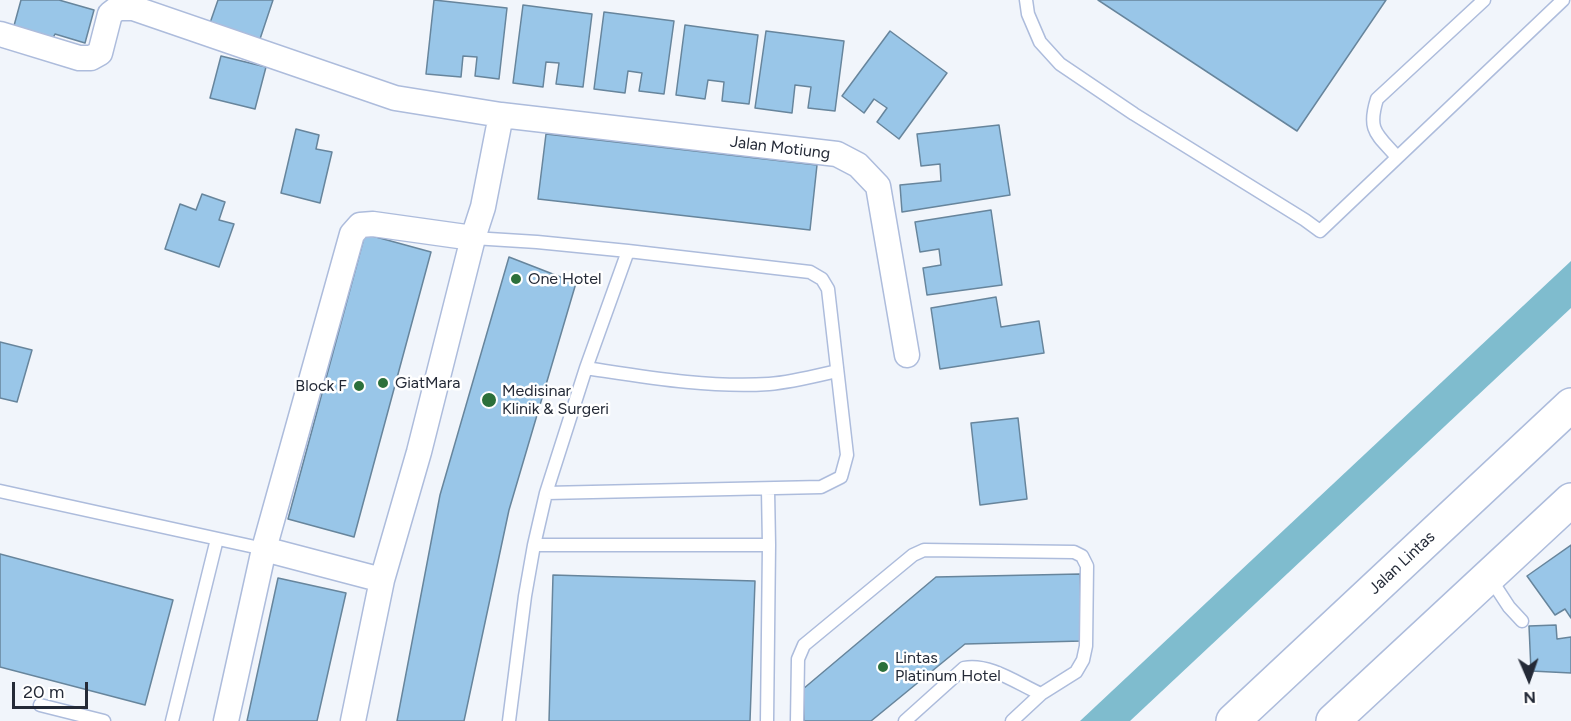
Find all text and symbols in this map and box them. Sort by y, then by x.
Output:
street label: Jalan Motiung [729,132,831,164]
place label: One Hotel [528,269,602,289]
marker: One Hotel [509,272,523,286]
place label: GiatMara [395,373,460,393]
place label: Block F [295,376,347,396]
marker: GiatMara [376,376,390,390]
marker: Block F [352,379,366,393]
place label: Medisinar Klinik & Surgeri [502,381,609,419]
marker: Medisinar Klinik & Surgeri [480,391,498,409]
street label: Jalan Lintas [1365,527,1439,599]
place label: Lintas Platinum Hotel [895,648,1001,686]
north arrow [1499,649,1559,709]
marker: Lintas Platinum Hotel [876,660,890,674]
scale bar [15,670,92,708]
text: 20 m [23,681,64,703]
text: N [1523,688,1536,707]

